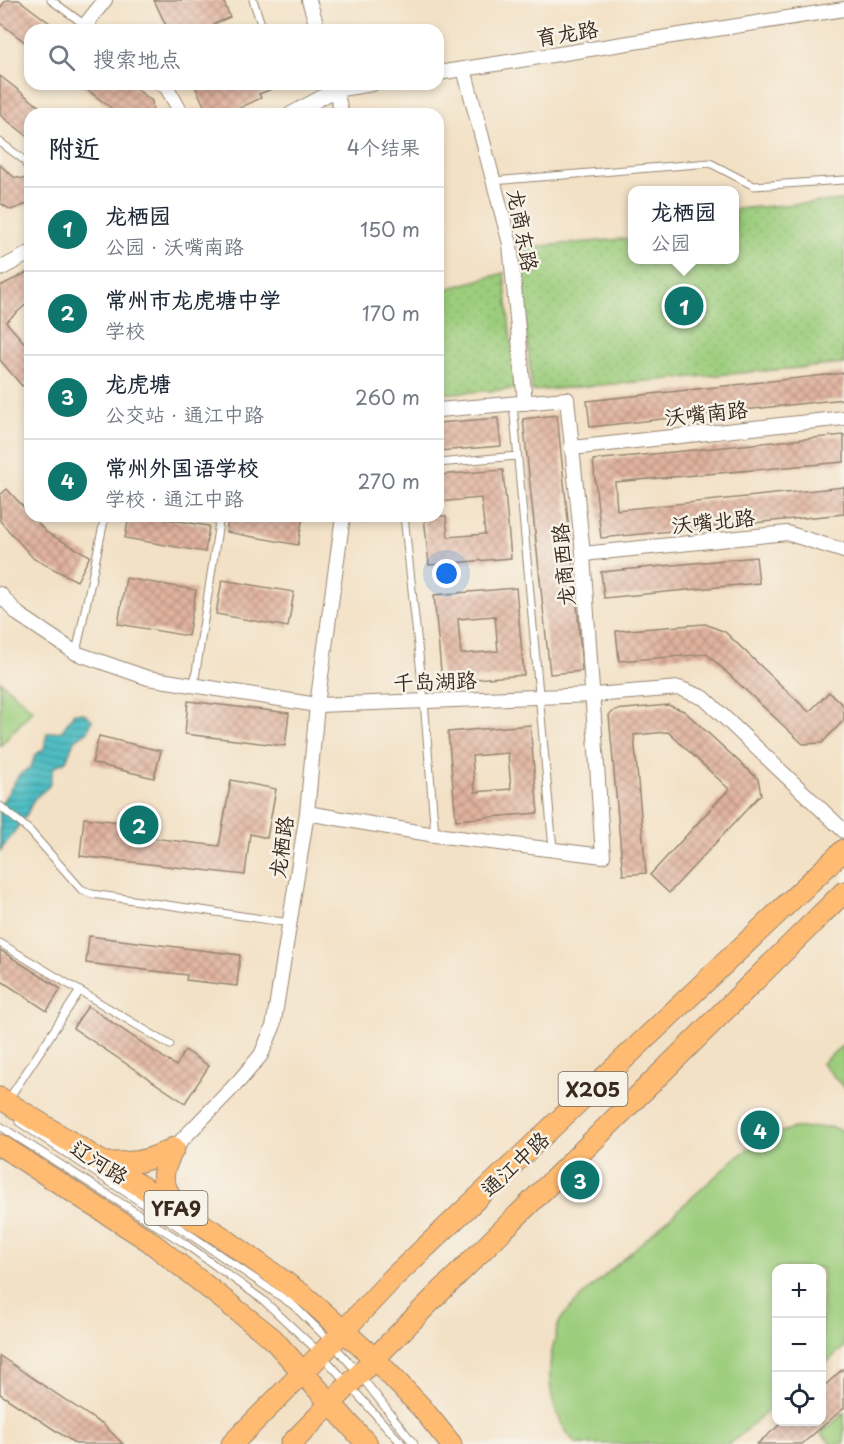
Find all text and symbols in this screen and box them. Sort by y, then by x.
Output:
street label: 育龙路 [533,11,601,53]
search box [24,24,444,90]
icon: search [45,41,78,74]
text: 搜索地点 [93,41,181,74]
text: 附近 [48,128,100,167]
text: 4个结果 [347,132,420,162]
street label: 龙商东路 [500,186,548,274]
popup [628,186,739,264]
text: 龙栖园 [650,194,717,227]
text: 龙栖园 [105,198,171,231]
text: 1 [63,214,72,244]
text: 150 m [360,214,420,244]
text: 公园 [650,227,690,257]
text: 公园 · 沃嘴南路 [105,231,244,261]
text: 常州市龙虎塘中学 [105,282,281,315]
pin: 1 [664,284,704,328]
text: 2 [60,298,75,328]
text: 170 m [362,298,420,328]
text: 学校 [105,315,145,345]
text: 龙虎塘 [105,366,171,399]
text: 3 [61,382,74,412]
text: 260 m [355,382,420,412]
street label: 沃嘴南路 [663,392,749,432]
text: 公交站 · 通江中路 [105,399,264,429]
text: 常州外国语学校 [105,450,259,483]
text: 4 [61,466,74,496]
text: 270 m [357,466,420,496]
text: 学校 · 通江中路 [105,483,244,513]
street label: 沃嘴北路 [670,500,756,540]
street label: 龙商西路 [542,522,582,608]
your location [432,559,461,588]
street label: 千岛湖路 [392,663,478,697]
pin: 2 [120,802,158,848]
street label: 龙栖路 [260,814,300,880]
road number: X205 [558,1072,628,1106]
pin: 4 [740,1108,780,1152]
street label: 通江中路 [472,1123,556,1203]
street label: 辽河路 [65,1131,135,1191]
pin: 3 [560,1158,600,1202]
road number: YFA9 [144,1191,207,1225]
map controls [772,1264,826,1426]
button: + [772,1264,826,1318]
button: − [772,1318,826,1372]
button: locate [772,1372,826,1426]

